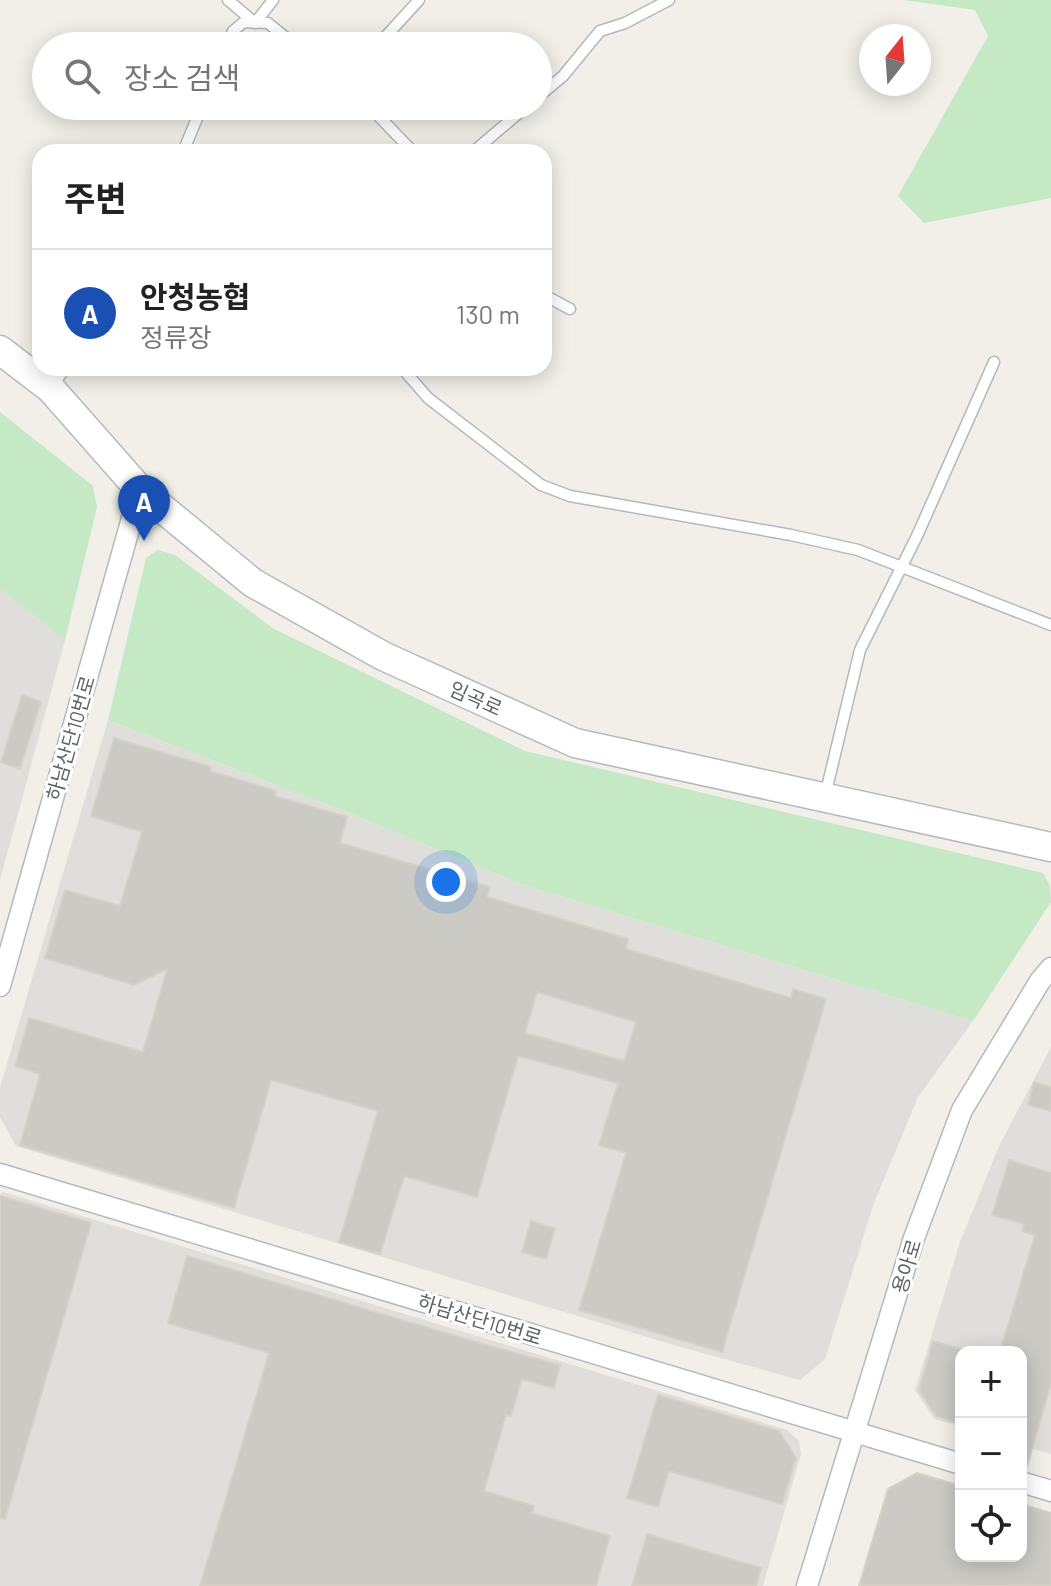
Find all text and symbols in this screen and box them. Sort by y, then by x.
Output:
north arrow [859,24,931,96]
search box [32,32,552,120]
icon: search [60,54,104,98]
text: 장소 검색 [124,59,240,95]
text: 주변 [64,177,127,218]
text: 안청농협 [140,278,250,314]
text: A [81,298,99,329]
text: 130 m [456,298,520,329]
text: 정류장 [140,321,212,352]
pin: A [118,475,170,541]
street label: 하남산단10번로 [41,673,99,803]
street label: 임곡로 [446,676,506,720]
your location [426,862,466,902]
street label: 용아로 [886,1236,926,1296]
street label: 하남산단10번로 [415,1289,545,1349]
map controls [955,1346,1027,1562]
button: + [955,1346,1027,1418]
button: − [955,1418,1027,1490]
button: locate [955,1490,1027,1562]

